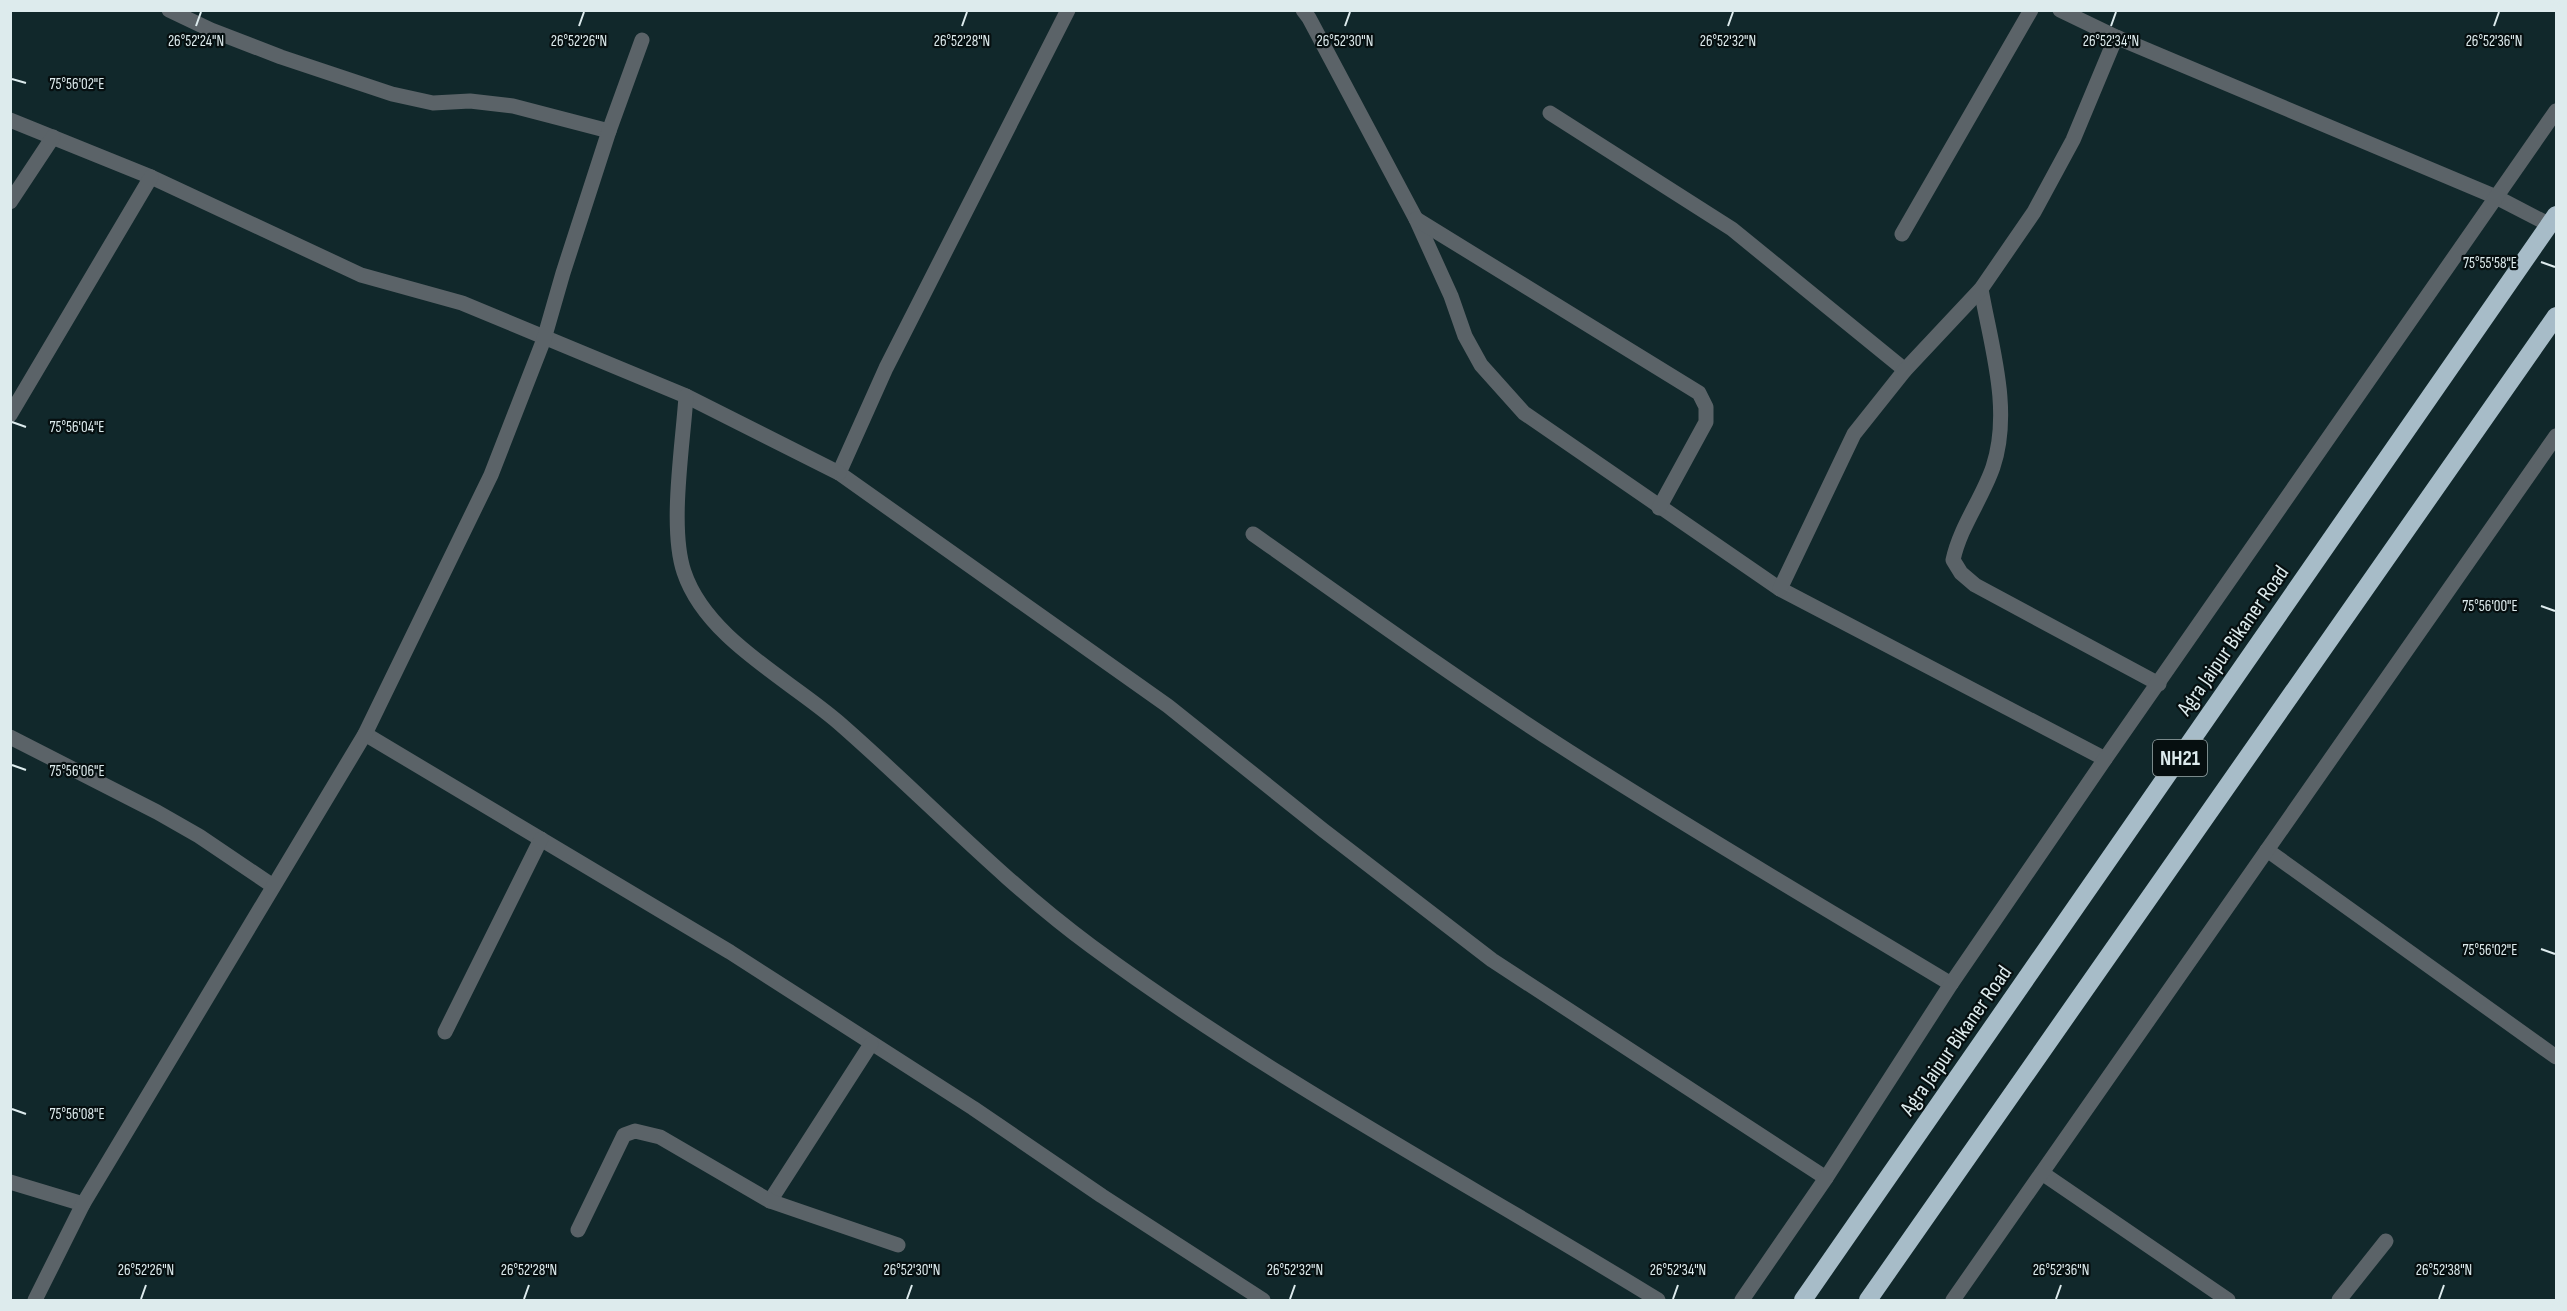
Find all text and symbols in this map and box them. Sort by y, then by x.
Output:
text: 26°52'24"N [168,32,224,51]
text: 26°52'26"N [551,32,607,51]
text: 26°52'28"N [934,32,990,51]
text: 26°52'30"N [1317,32,1373,51]
text: 26°52'32"N [1700,32,1756,51]
text: 26°52'34"N [2083,32,2139,51]
text: 26°52'36"N [2466,32,2522,51]
text: 75°56'02"E [50,75,104,94]
text: 75°55'58"E [2463,254,2517,273]
text: 75°56'04"E [50,418,104,437]
street label: Agra Jaipur Bikaner Road [2171,561,2295,722]
text: 75°56'00"E [2462,597,2518,616]
road number: NH21 [2153,740,2207,776]
text: 75°56'06"E [49,762,105,781]
text: 75°56'02"E [2463,941,2517,960]
street label: Agra Jaipur Bikaner Road [1894,961,2018,1122]
text: 75°56'08"E [49,1105,105,1124]
text: 26°52'26"N [118,1261,174,1280]
text: 26°52'28"N [501,1261,557,1280]
text: 26°52'30"N [884,1261,940,1280]
text: 26°52'32"N [1267,1261,1323,1280]
text: 26°52'34"N [1650,1261,1706,1280]
text: 26°52'36"N [2033,1261,2089,1280]
text: 26°52'38"N [2416,1261,2472,1280]

